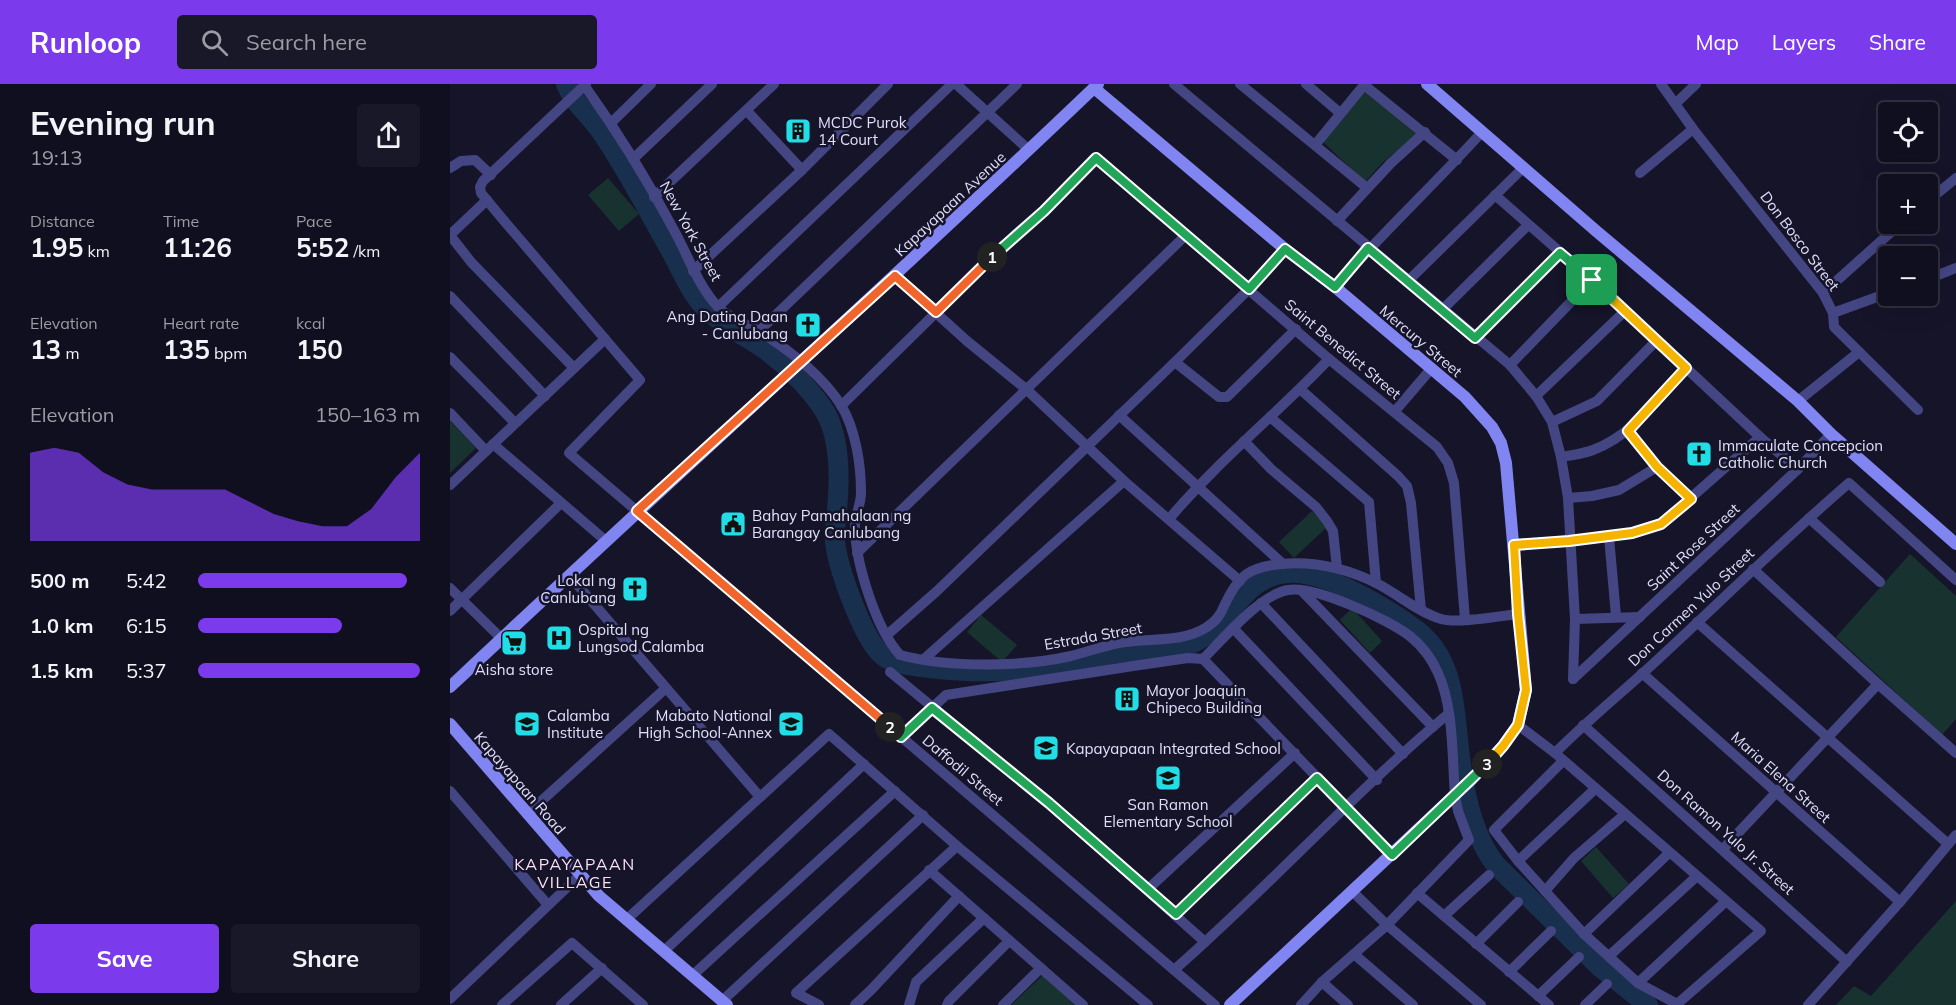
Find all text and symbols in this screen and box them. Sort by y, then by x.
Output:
search box [177,15,597,69]
text: Runloop [30,25,141,60]
icon: search [198,26,231,59]
text: Search here [246,28,367,56]
text: Map [1696,29,1739,55]
text: Layers [1772,29,1836,55]
text: Share [1869,29,1926,55]
text: Evening run [30,102,216,143]
map controls [1878,102,1938,306]
button: locate [1878,102,1938,162]
button: share [357,104,420,167]
place label: MCDC Purok 14 Court [818,113,907,149]
building icon: MCDC Purok 14 Court [783,116,813,146]
text: 19:13 [30,145,83,170]
street label: Kapayapaan Avenue [890,148,1010,260]
button: + [1878,174,1938,234]
street label: New York Street [656,178,726,284]
street label: Don Bosco Street [1756,187,1844,295]
text: Distance [30,211,95,231]
text: Time [163,211,199,231]
text: Pace [296,211,332,231]
text: 1.95 [30,231,83,264]
text: 11:26 [163,231,232,264]
text: 5:52 [296,231,349,264]
text: km [83,241,110,261]
text: /km [349,241,380,261]
pin: 1 [977,242,1007,272]
button: − [1878,246,1938,306]
text: 1 [987,247,997,267]
pin [1566,254,1617,305]
icon: arrive [1575,263,1608,296]
street label: Saint Benedict Street [1281,295,1405,403]
street label: Mercury Street [1376,301,1466,381]
place label: Ang Dating Daan - Canlubang [666,307,788,343]
church icon: Ang Dating Daan - Canlubang [793,310,823,340]
text: Elevation [30,313,98,333]
text: Heart rate [163,313,239,333]
text: kcal [296,313,325,333]
text: 13 [30,333,61,366]
text: 135 [163,333,210,366]
text: 150 [296,333,343,366]
text: m [61,343,79,363]
text: bpm [210,343,247,363]
text: Elevation [30,402,115,427]
text: 150–163 m [315,402,420,427]
place label: Immaculate Concepcion Catholic Church [1718,436,1883,472]
church icon: Immaculate Concepcion Catholic Church [1684,439,1714,469]
street label: Saint Rose Street [1643,499,1743,595]
place label: Bahay Pamahalaan ng Barangay Canlubang [752,506,911,542]
public building icon: Bahay Pamahalaan ng Barangay Canlubang [718,509,748,539]
street label: Don Carmen Yulo Street [1624,544,1758,670]
text: 500 m [30,568,89,593]
text: 5:42 [126,568,167,593]
place label: Lokal ng Canlubang [540,571,616,607]
church icon: Lokal ng Canlubang [620,574,650,604]
text: 1.0 km [30,613,93,638]
text: 6:15 [126,613,167,638]
street label: Estrada Street [1043,618,1143,654]
place label: Ospital ng Lungsod Calamba [578,620,704,656]
hospital icon: Ospital ng Lungsod Calamba [544,623,574,653]
supermarket icon: Aisha store [499,628,529,658]
text: 1.5 km [30,658,93,683]
text: 5:37 [126,658,167,683]
place label: Aisha store [475,660,553,679]
place label: Mayor Joaquin Chipeco Building [1146,681,1262,717]
building icon: Mayor Joaquin Chipeco Building [1112,684,1142,714]
place label: Calamba Institute [547,706,610,742]
place label: Mabato National High School-Annex [638,706,772,742]
school or university icon: Calamba Institute [512,709,542,739]
school or university icon: Mabato National High School-Annex [776,709,806,739]
pin: 2 [875,712,905,742]
text: 2 [885,717,895,737]
street label: Maria Elena Street [1727,727,1835,827]
street label: Kapayapaan Road [470,728,570,838]
street label: Daffodil Street [919,731,1007,809]
school or university icon: Kapayapaan Integrated School [1031,733,1061,763]
place label: Kapayapaan Integrated School [1066,739,1281,758]
pin: 3 [1472,749,1502,779]
text: 3 [1482,754,1492,774]
school or university icon: San Ramon Elementary School [1153,763,1183,793]
street label: Don Ramon Yulo Jr. Street [1654,765,1798,899]
place label: San Ramon Elementary School [1104,795,1232,831]
district label: KAPAYAPAAN VILLAGE [514,854,636,892]
button: Save [30,924,219,993]
button: Share [231,924,420,993]

